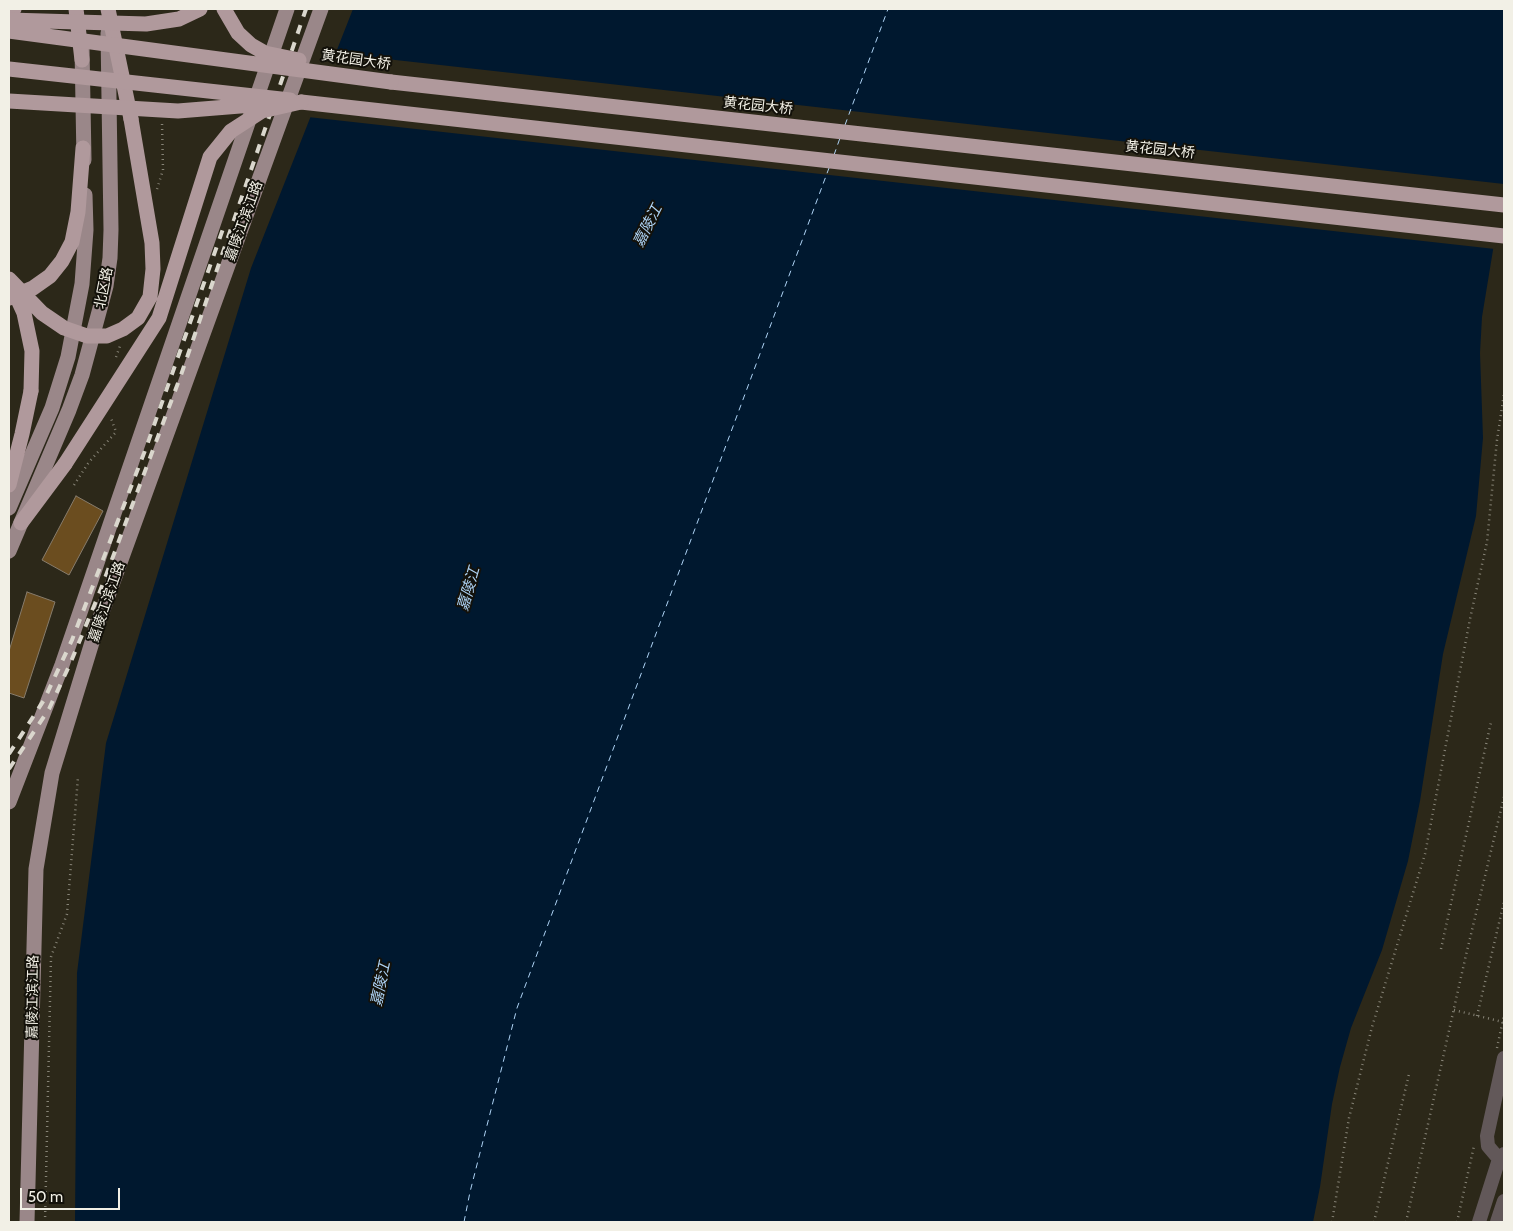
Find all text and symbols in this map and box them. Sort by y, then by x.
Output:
street label: 黄花园大桥 [320,47,392,73]
street label: 黄花园大桥 [722,94,794,118]
street label: 黄花园大桥 [1124,138,1196,162]
street label: 嘉陵江滨江路 [222,179,266,263]
water label: 嘉陵江 [630,202,666,250]
street label: 北区路 [92,266,116,310]
street label: 嘉陵江滨江路 [85,560,129,644]
water label: 嘉陵江 [454,565,484,613]
street label: 嘉陵江滨江路 [24,955,42,1039]
water label: 嘉陵江 [368,960,394,1008]
scale bar [22,1178,122,1210]
text: 50 m [28,1188,63,1206]

